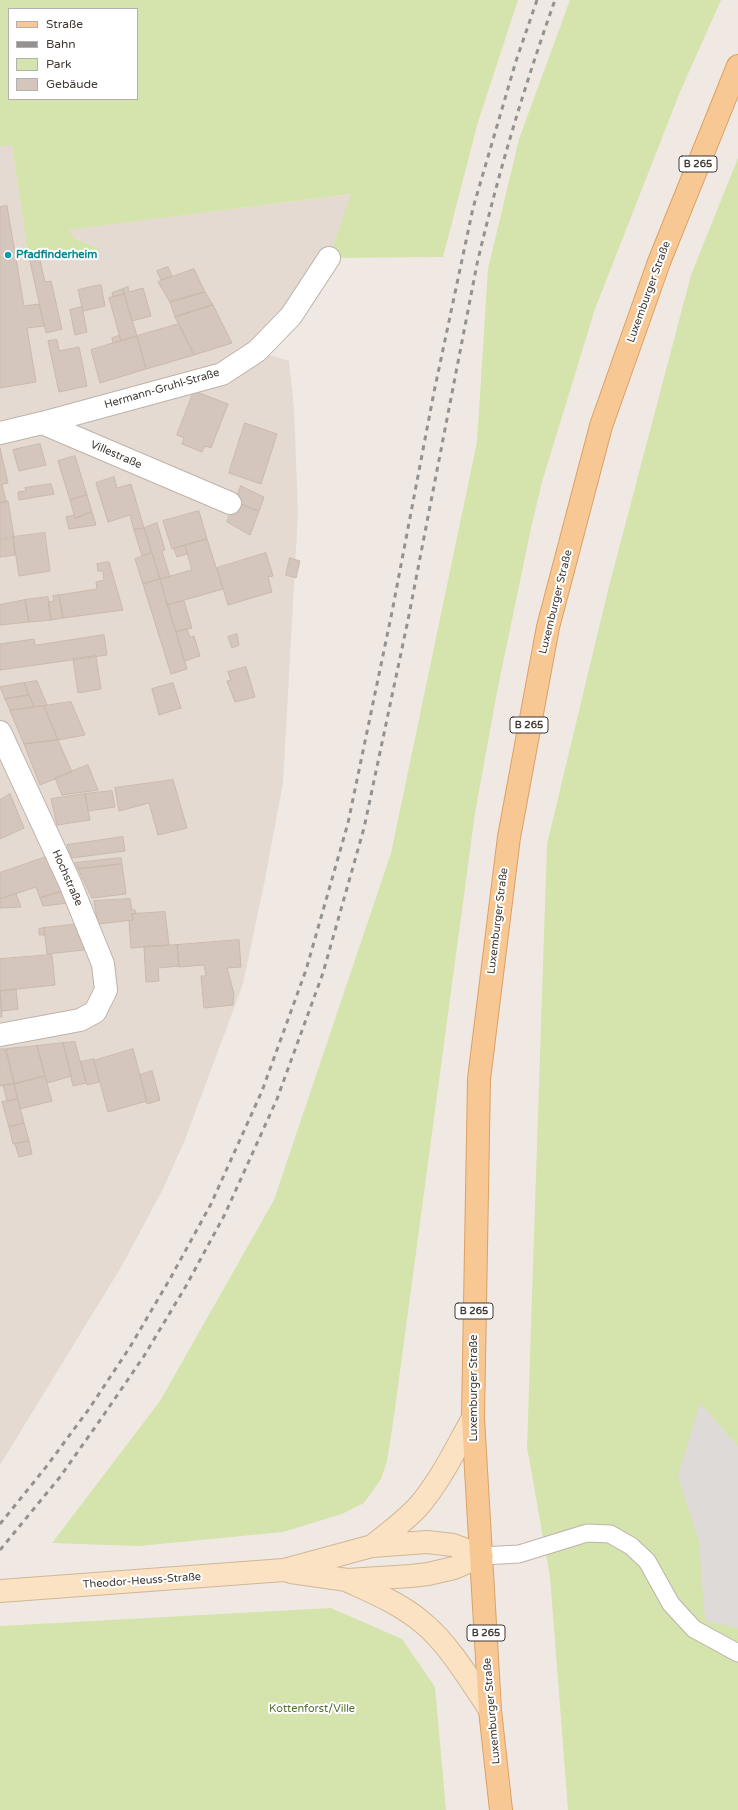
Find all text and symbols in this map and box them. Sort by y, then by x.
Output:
legend [8,8,138,100]
text: Straße [46,17,83,31]
text: Bahn [46,37,76,51]
text: Park [46,57,72,71]
text: Gebäude [46,77,98,91]
road number: B 265 [679,156,717,172]
street label: Luxemburger Straße [625,239,673,345]
place label: Pfadfinderheim [16,248,97,262]
marker: Pfadfinderheim [3,250,13,260]
street label: Hermann-Gruhl-Straße [103,366,221,412]
street label: Villestraße [88,438,144,472]
street label: Luxemburger Straße [537,548,575,656]
road number: B 265 [510,717,548,733]
street label: Hochstraße [49,848,85,908]
street label: Luxemburger Straße [485,867,511,975]
road number: B 265 [455,1303,493,1319]
street label: Luxemburger Straße [467,1335,481,1441]
street label: Theodor-Heuss-Straße [82,1570,202,1592]
road number: B 265 [467,1625,505,1641]
street label: Luxemburger Straße [481,1657,503,1765]
park label: Kottenforst/Ville [269,1702,355,1716]

